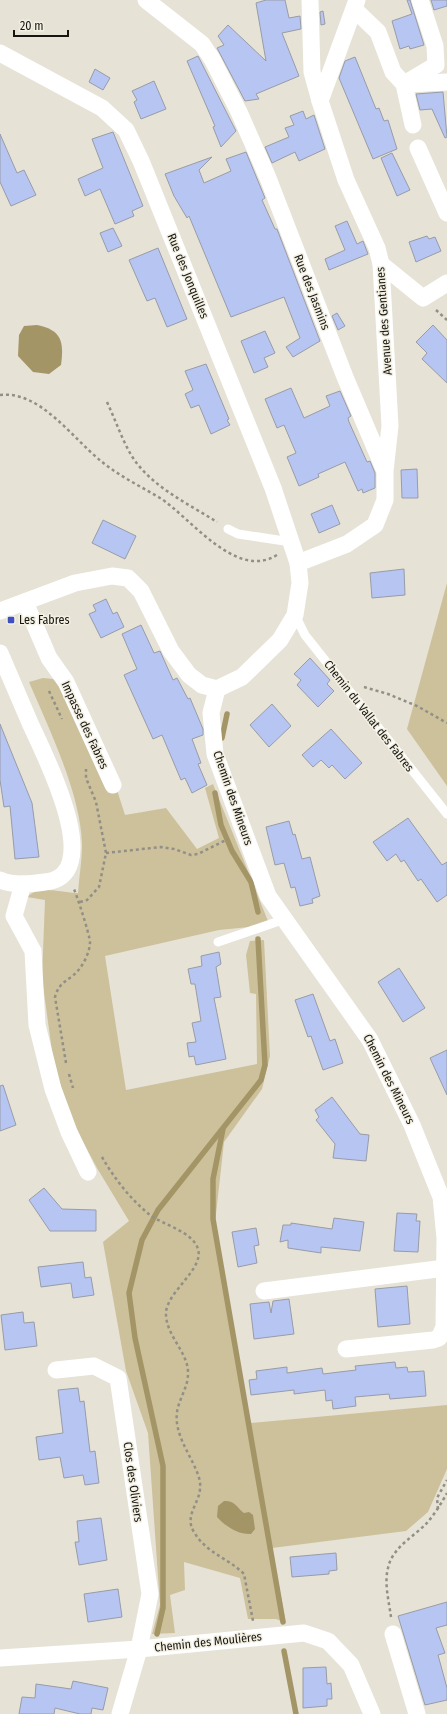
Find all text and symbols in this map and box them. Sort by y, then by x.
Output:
scale bar [14,12,68,38]
text: 20 m [20,19,44,33]
street label: Rue des Jonquilles [164,231,212,321]
street label: Rue des Jasmins [291,252,333,332]
street label: Avenue des Gentianes [373,266,395,376]
place label: Les Fabres [19,613,70,627]
marker: Les Fabres [6,615,16,625]
street label: Chemin du Vallat des Fabres [321,658,417,774]
street label: Impasse des Fabres [59,679,111,771]
street label: Chemin des Mineurs [210,749,256,847]
street label: Chemin des Mineurs [360,1032,418,1126]
street label: Clos des Oliviers [120,1441,146,1523]
street label: Chemin des Moulières [154,1629,262,1655]

